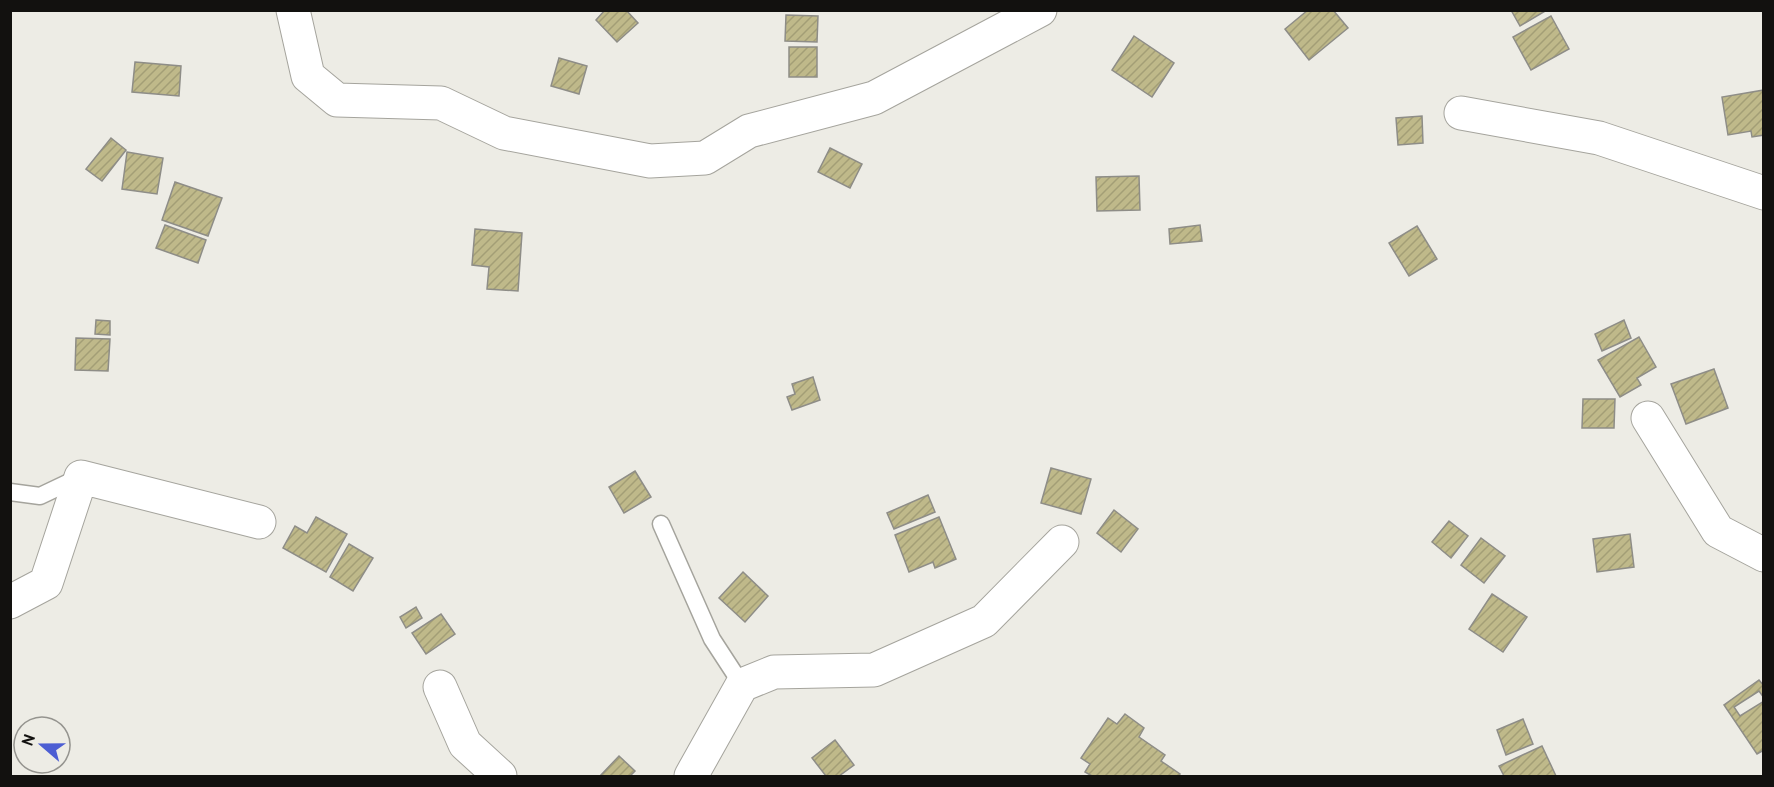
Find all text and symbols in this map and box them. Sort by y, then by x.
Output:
north arrow [12,715,72,775]
text: N [17,732,39,748]

